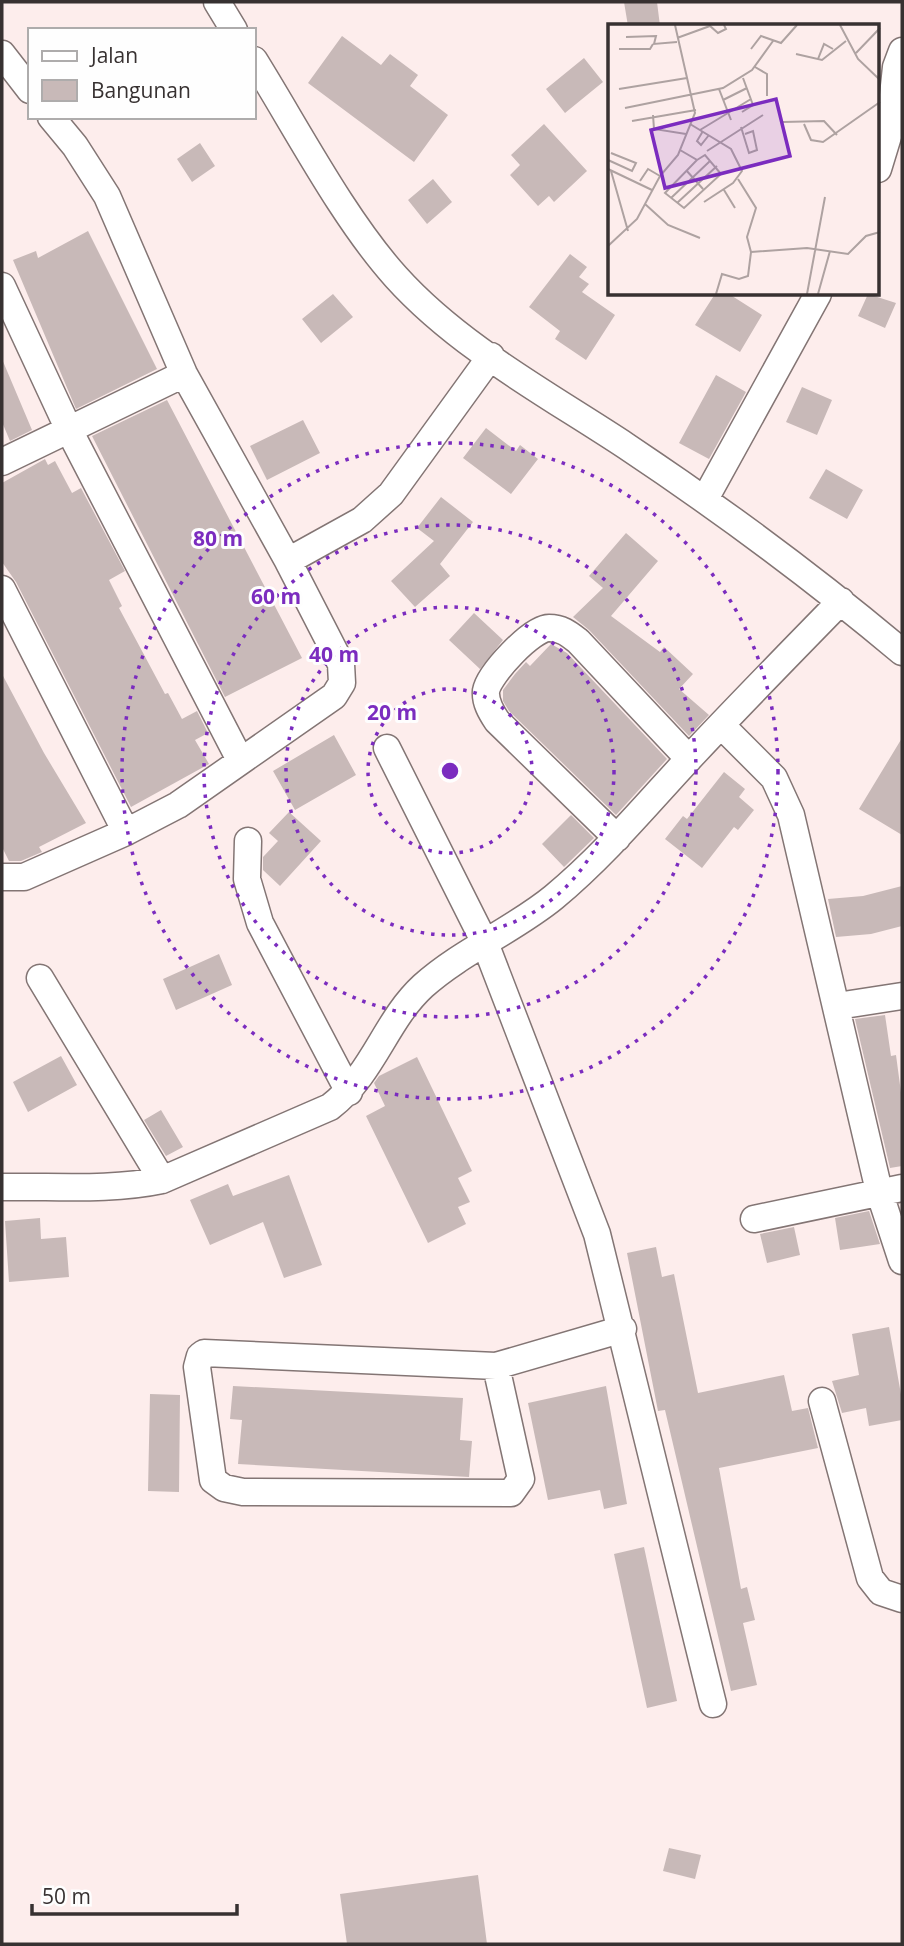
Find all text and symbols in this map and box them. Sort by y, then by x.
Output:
inset map [608,24,880,296]
legend [28,28,256,119]
text: Jalan [89,41,138,69]
text: Bangunan [91,76,191,104]
text: 80 m [193,524,243,552]
text: 60 m [251,582,301,610]
text: 40 m [309,640,359,668]
text: 20 m [367,698,417,726]
centre of rings [438,759,462,783]
scale bar [32,1872,236,1916]
text: 50 m [42,1882,91,1910]

